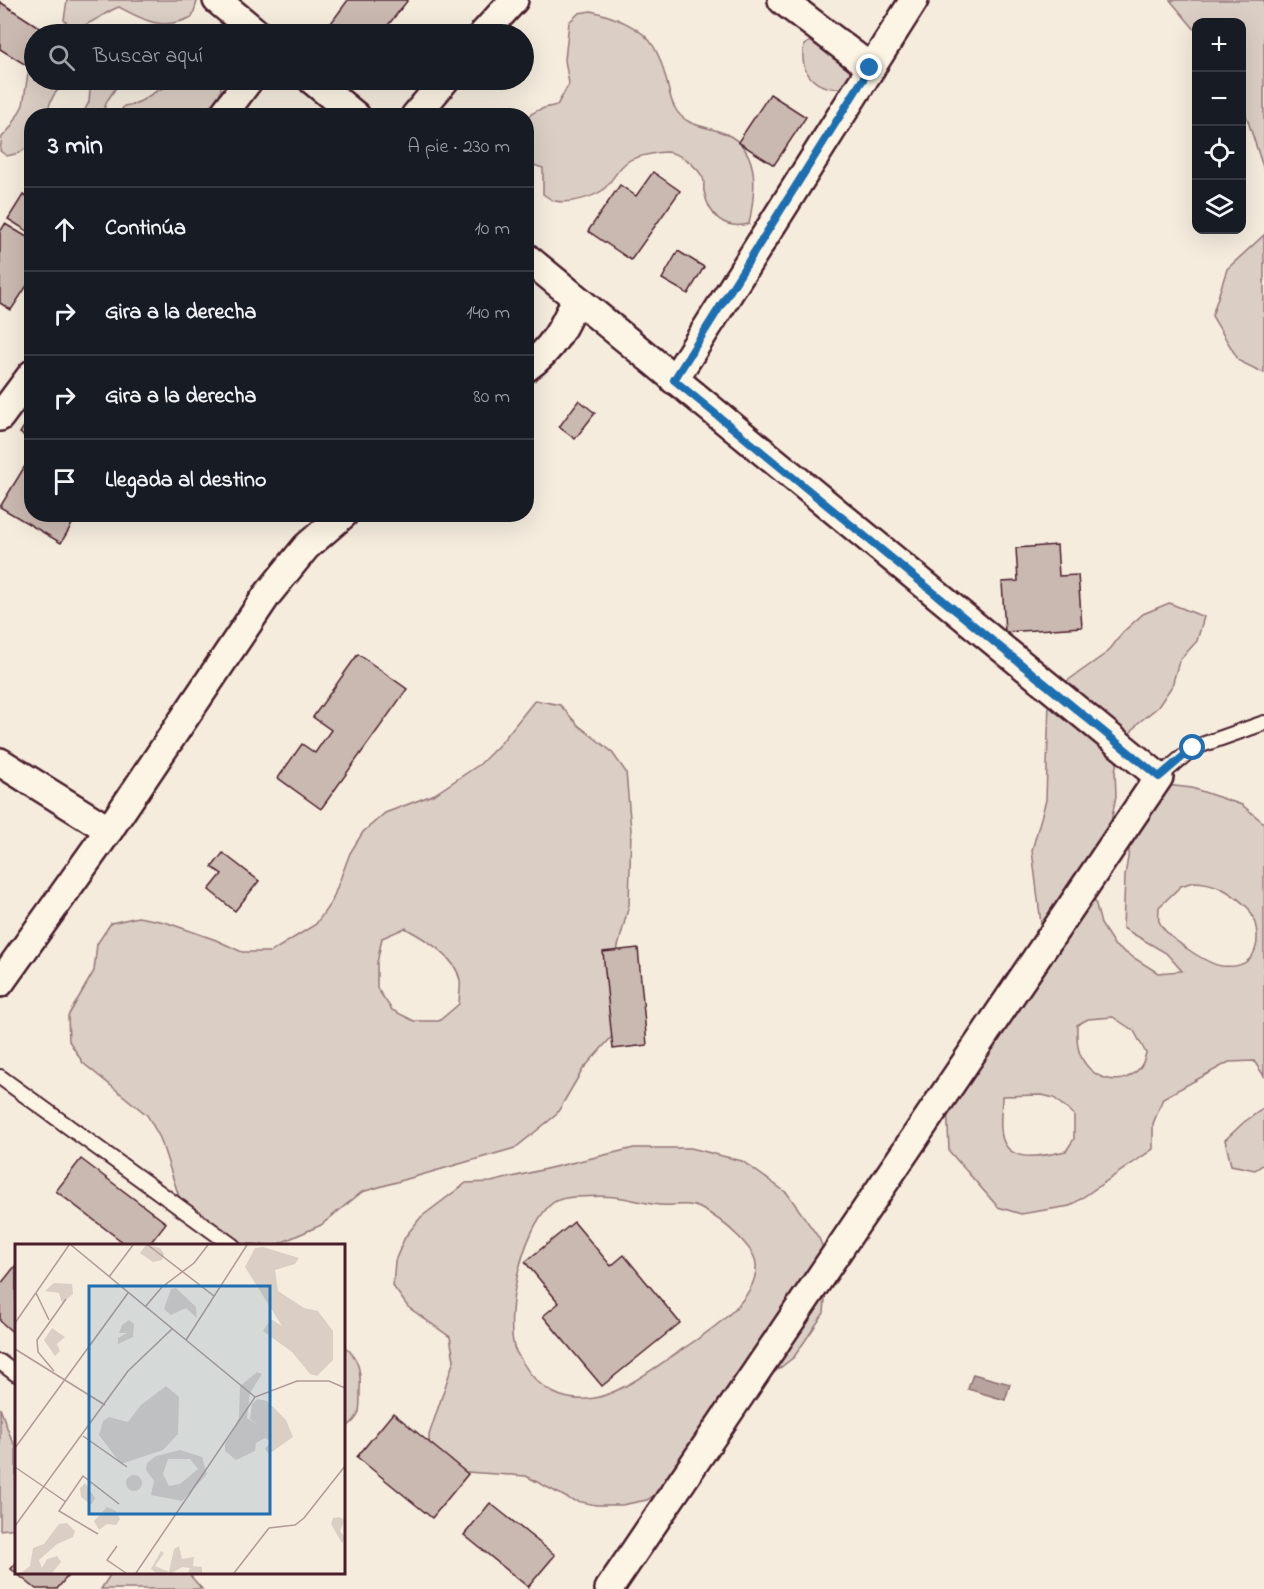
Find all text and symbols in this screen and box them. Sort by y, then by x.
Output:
map controls [1192,18,1246,234]
button: + [1192,18,1246,72]
search box [24,24,534,90]
icon: search [45,41,78,74]
text: Buscar aquí [93,41,203,73]
route end [856,54,882,80]
button: − [1192,72,1246,126]
button: locate [1192,126,1246,180]
text: 3 min [48,128,103,166]
text: A pie · 230 m [408,133,510,162]
button: layers [1192,180,1246,234]
icon: ahead [48,213,81,246]
text: Continúa [105,213,186,245]
text: 10 m [474,215,510,244]
icon: right [48,297,81,330]
text: Gira a la derecha [105,297,256,329]
text: 140 m [466,299,510,328]
icon: right [48,381,81,414]
text: Gira a la derecha [105,381,256,413]
text: 80 m [473,383,510,412]
icon: arrive [48,465,81,498]
text: Llegada al destino [105,465,266,497]
route start [1179,734,1205,760]
inset map [15,1244,345,1574]

